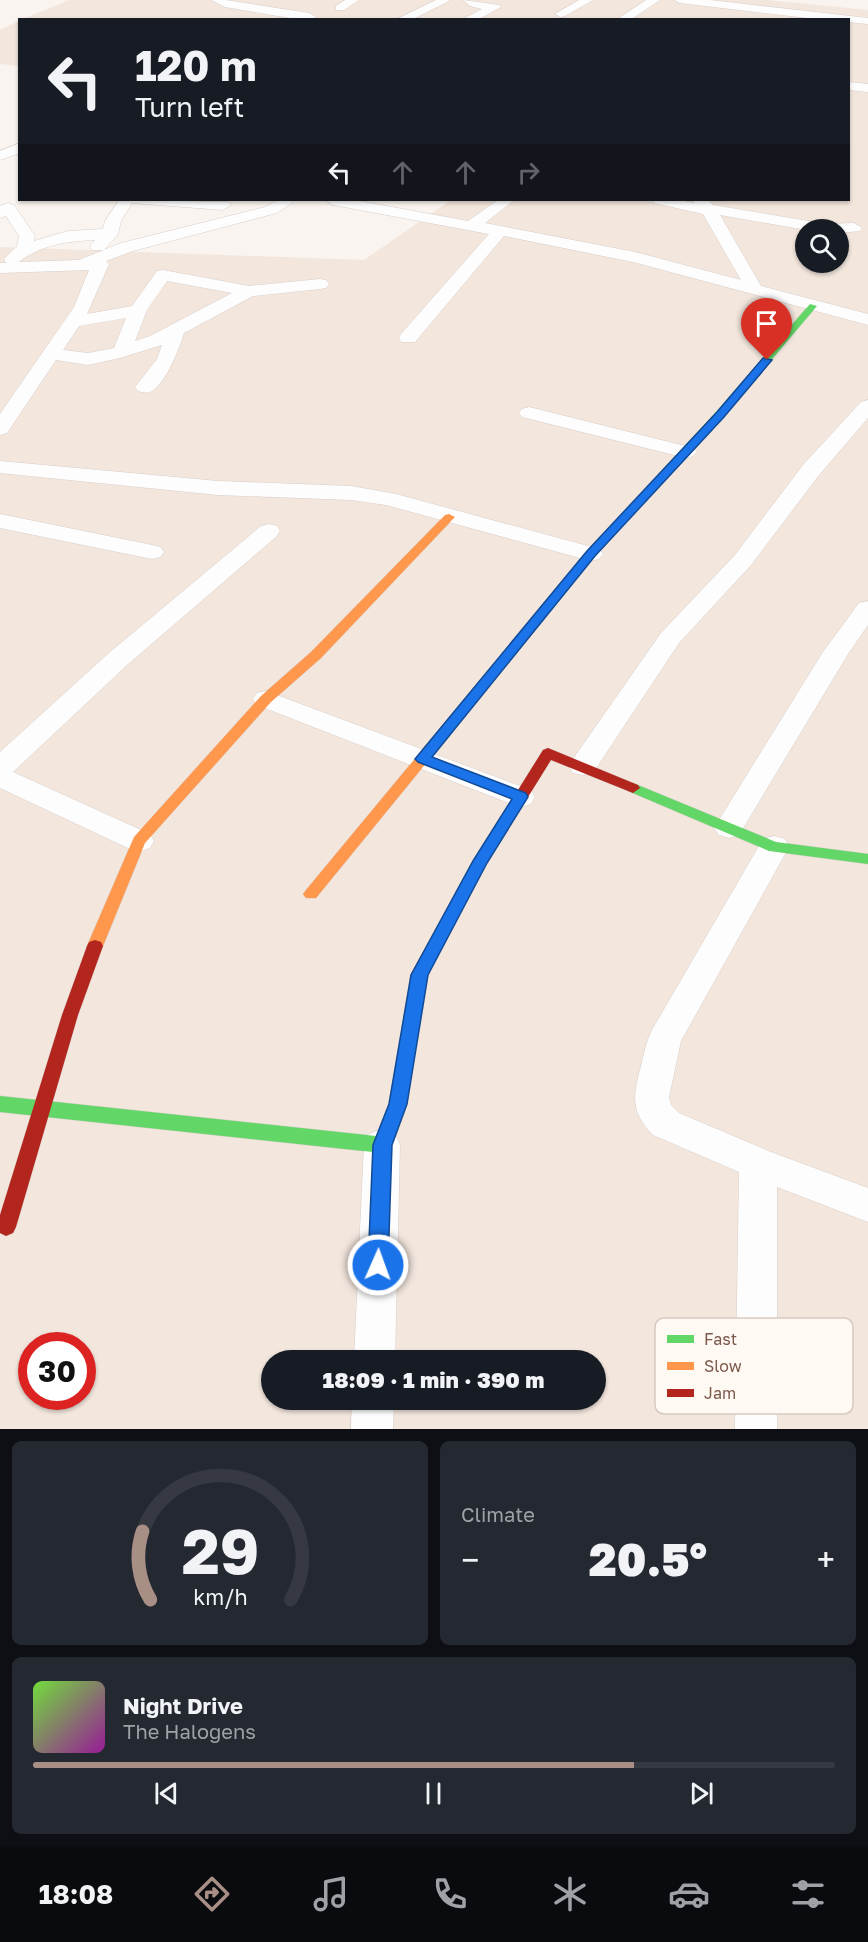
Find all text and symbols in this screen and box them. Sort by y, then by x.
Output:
text: 120 m [135,40,257,90]
icon: left [36,42,114,120]
text: Turn left [135,91,244,123]
icon: left [323,156,356,189]
icon: ahead [386,156,419,189]
icon: ahead [449,156,482,189]
icon: right [512,156,545,189]
map controls [795,219,849,273]
button: search [795,219,849,273]
pin [741,298,792,360]
icon: arrive [750,307,783,340]
position arrow [346,1233,410,1297]
legend [655,1318,853,1414]
text: Fast [704,1329,737,1349]
speed limit sign: 30 [18,1332,96,1410]
text: Slow [704,1356,742,1376]
text: 18:09 · 1 min · 390 m [323,1366,544,1393]
text: Jam [704,1383,736,1403]
text: Climate [461,1502,535,1526]
text: 29 [181,1513,259,1588]
text: 20.5° [589,1532,707,1586]
text: − [461,1540,479,1579]
text: + [817,1540,835,1579]
text: km/h [193,1584,247,1610]
text: Night Drive [123,1692,243,1719]
text: The Halogens [123,1719,256,1743]
icon: previous [150,1777,183,1810]
icon: pause [417,1777,450,1810]
icon: next [685,1777,718,1810]
icon: directions [191,1873,233,1915]
icon: music [310,1873,352,1915]
icon: phone [429,1873,471,1915]
icon: climate [549,1873,591,1915]
icon: car [668,1873,710,1915]
icon: filters [787,1873,829,1915]
text: 18:08 [39,1878,113,1910]

